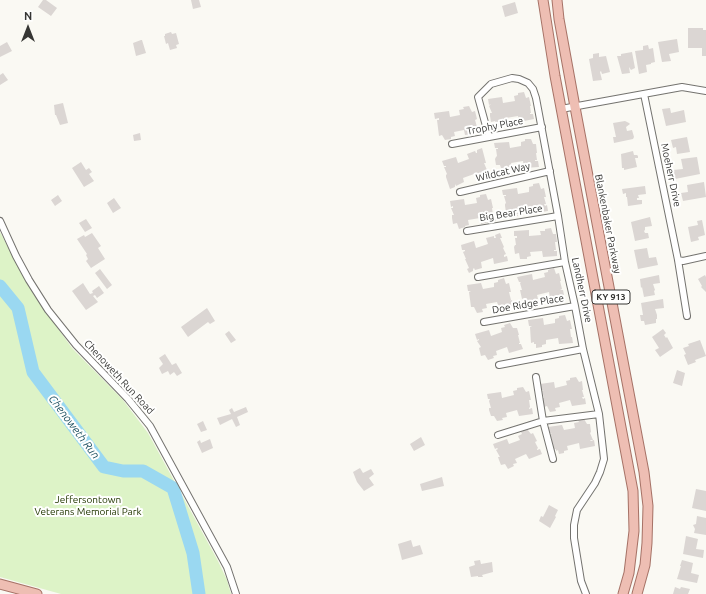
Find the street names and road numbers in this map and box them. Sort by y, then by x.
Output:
street label: Trophy Place [466,115,524,137]
street label: Moeherr Drive [658,142,684,208]
street label: Wildcat Way [475,160,531,184]
street label: Blankenbaker Parkway [592,173,624,275]
street label: Big Bear Place [479,202,543,224]
street label: Landherr Drive [569,256,595,324]
road number: KY 913 [592,290,630,304]
street label: Doe Ridge Place [491,292,565,316]
street label: Chenoweth Run Road [82,337,156,417]

